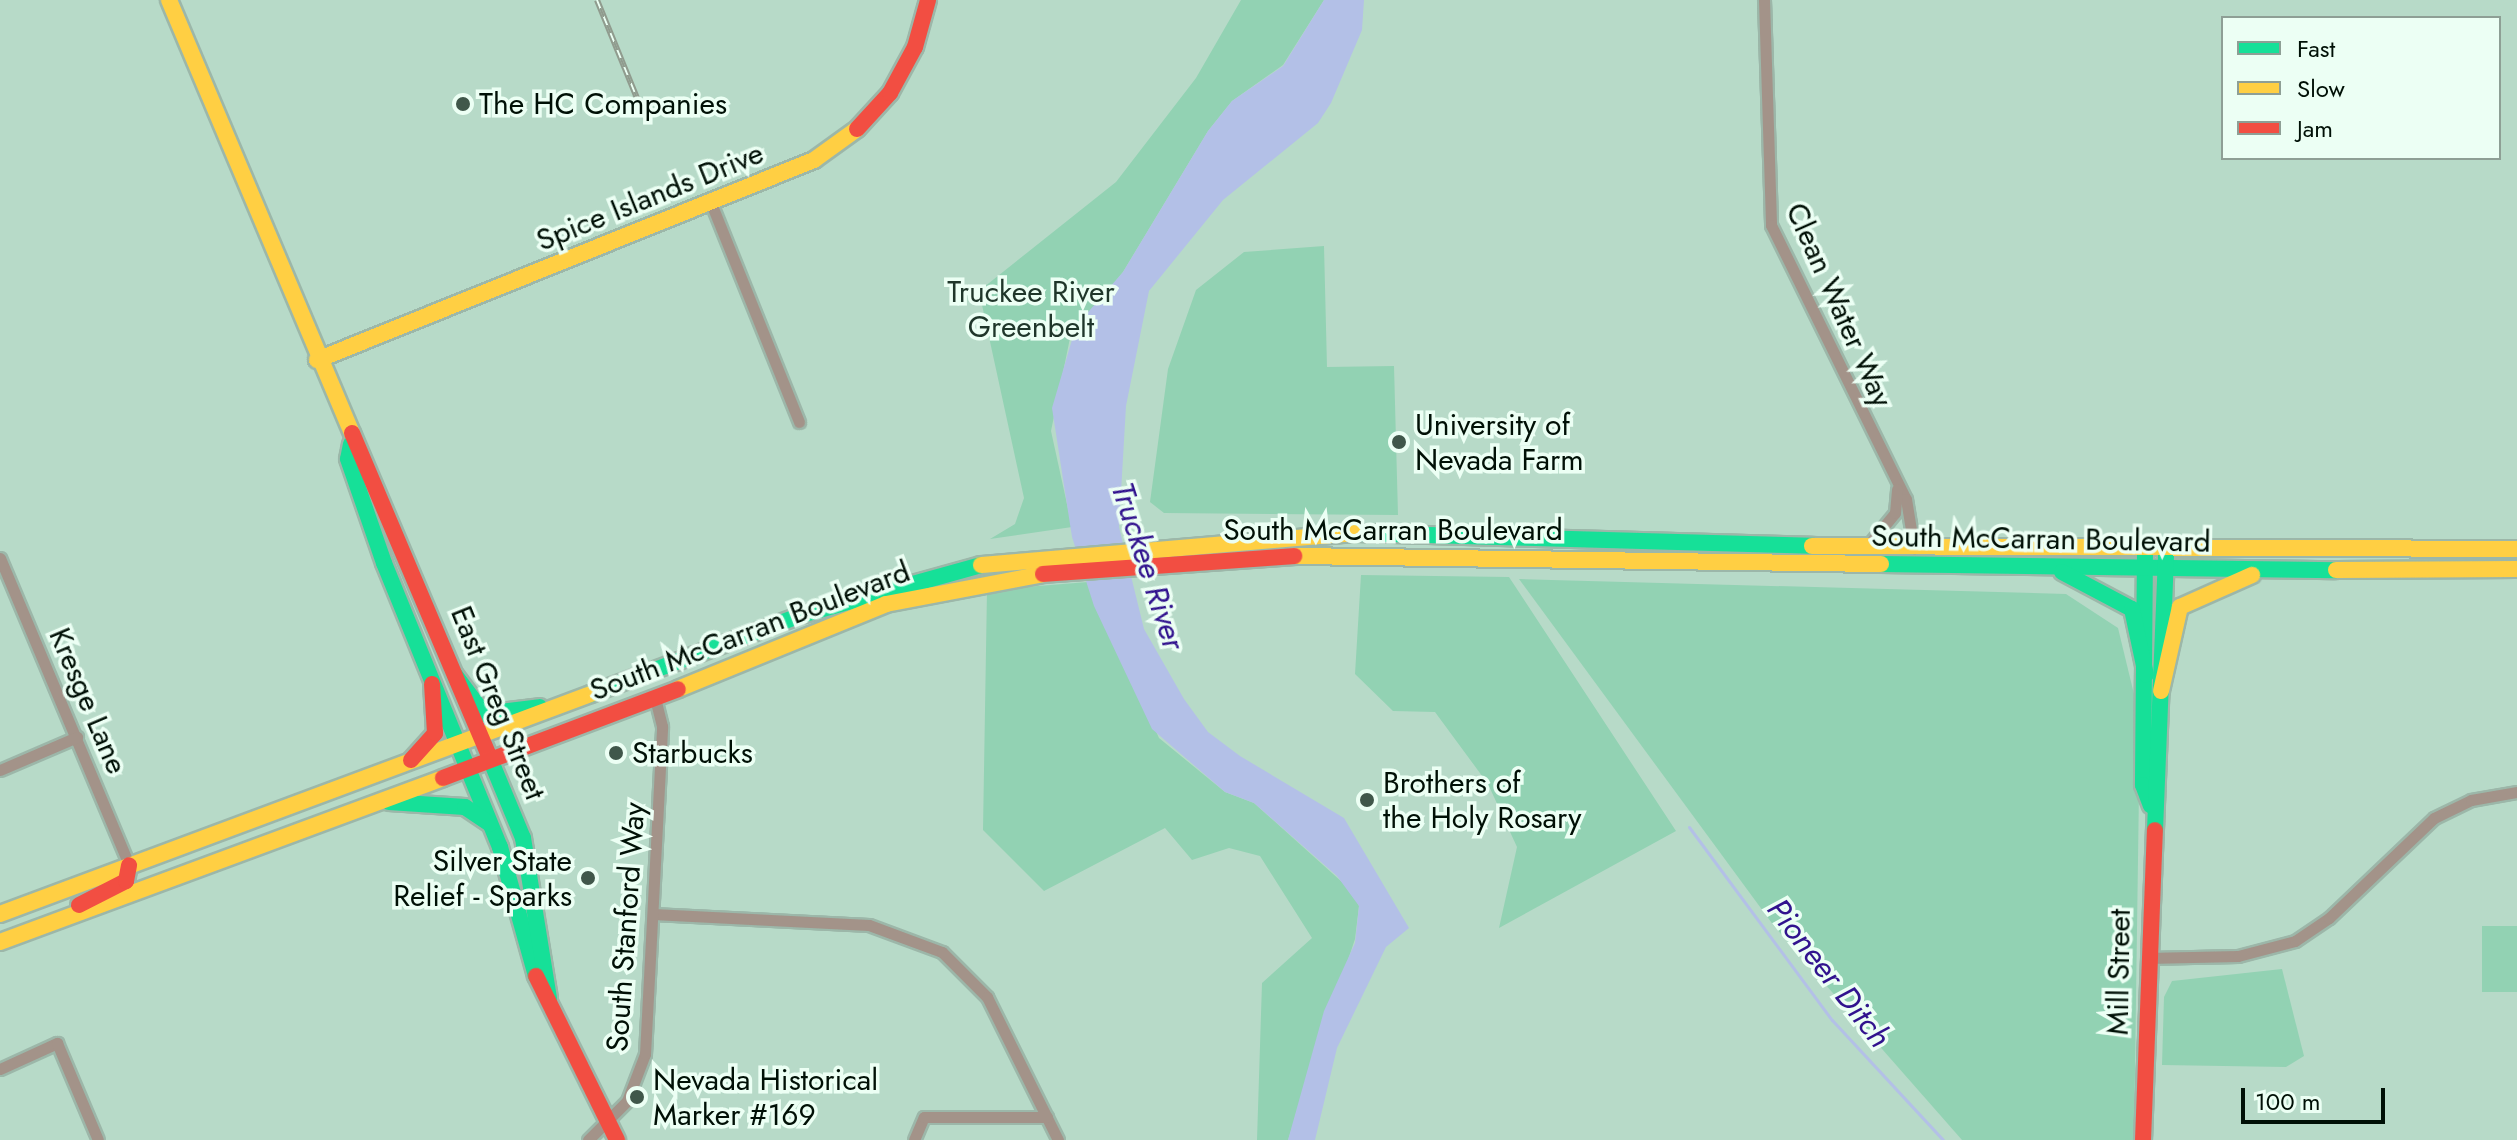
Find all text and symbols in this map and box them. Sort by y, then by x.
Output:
legend [2221,16,2501,160]
text: Fast [2297,31,2335,66]
text: Slow [2297,71,2345,106]
place label: The HC Companies [479,86,727,122]
marker: The HC Companies [454,95,472,113]
text: Jam [2297,111,2333,146]
street label: Spice Islands Drive [531,135,769,259]
street label: Clean Water Way [1778,197,1900,413]
park label: Truckee River Greenbelt [947,274,1115,344]
place label: University of Nevada Farm [1415,407,1584,478]
marker: University of Nevada Farm [1390,433,1408,451]
water label: Truckee River [1103,477,1193,655]
street label: South McCarran Boulevard [1223,512,1563,548]
street label: South McCarran Boulevard [1871,518,2211,560]
street label: South McCarran Boulevard [585,553,915,709]
street label: East Greg Street [443,601,553,805]
street label: Kresge Lane [41,623,135,779]
place label: Starbucks [632,735,753,771]
marker: Starbucks [607,744,625,762]
place label: Brothers of the Holy Rosary [1383,765,1581,836]
marker: Brothers of the Holy Rosary [1358,791,1376,809]
street label: South Stanford Way [599,801,653,1053]
place label: Silver State Relief - Sparks [393,843,572,914]
marker: Silver State Relief - Sparks [579,869,597,887]
water label: Pioneer Ditch [1759,891,1899,1055]
street label: Mill Street [2100,908,2138,1036]
place label: Nevada Historical Marker #169 [653,1062,878,1132]
scale bar [2245,1072,2389,1122]
text: 100 m [2255,1084,2321,1119]
marker: Nevada Historical Marker #169 [628,1088,646,1106]

